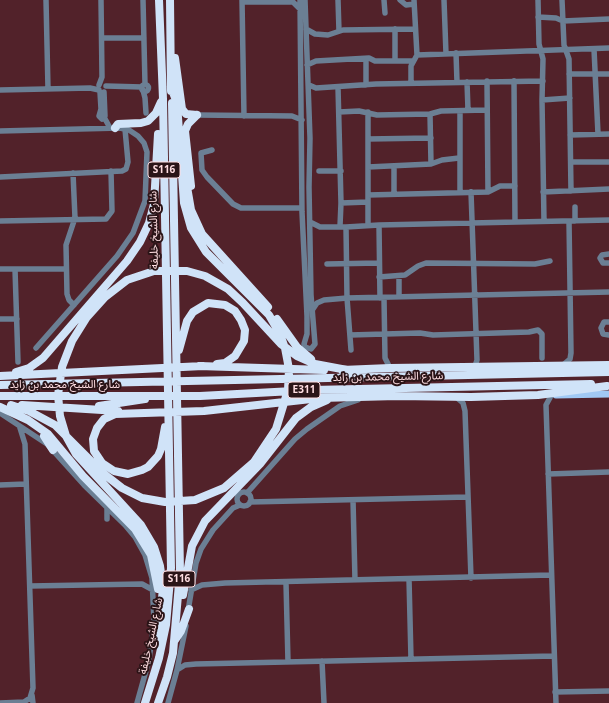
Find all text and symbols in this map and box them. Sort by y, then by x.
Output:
road number: S116 [148,162,180,178]
street label: شارع الشيخ خليفة [147,191,161,269]
street label: شارع الشيخ محمد بن زايد [333,369,443,385]
street label: شارع الشيخ محمد بن زايد [10,378,120,392]
road number: E311 [288,382,320,398]
road number: S116 [163,571,195,587]
street label: شارع الشيخ خليفة [136,597,166,675]

